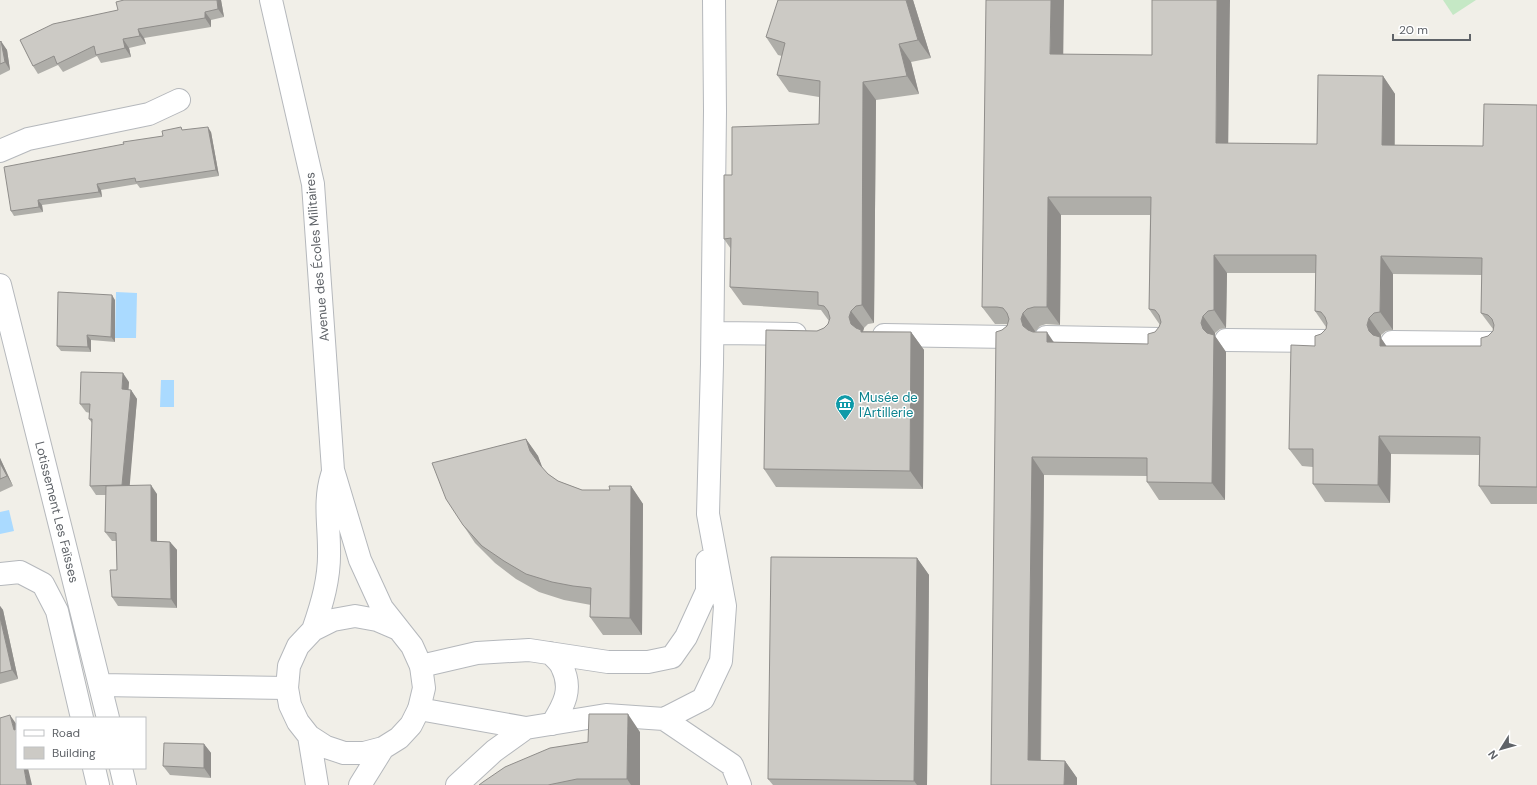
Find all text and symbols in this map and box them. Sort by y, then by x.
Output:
scale bar [1393,16,1470,42]
text: 20 m [1399,22,1428,38]
street label: Avenue des Écoles Militaires [300,172,333,342]
place label: Musée de l'Artillerie [859,389,918,421]
museum icon: Musée de l'Artillerie [834,393,856,421]
street label: Lotissement Les Faïsses [31,440,83,584]
legend [16,717,146,769]
text: Road [52,725,80,741]
north arrow [1481,729,1521,769]
text: Building [52,745,96,761]
text: N [1485,748,1501,762]

